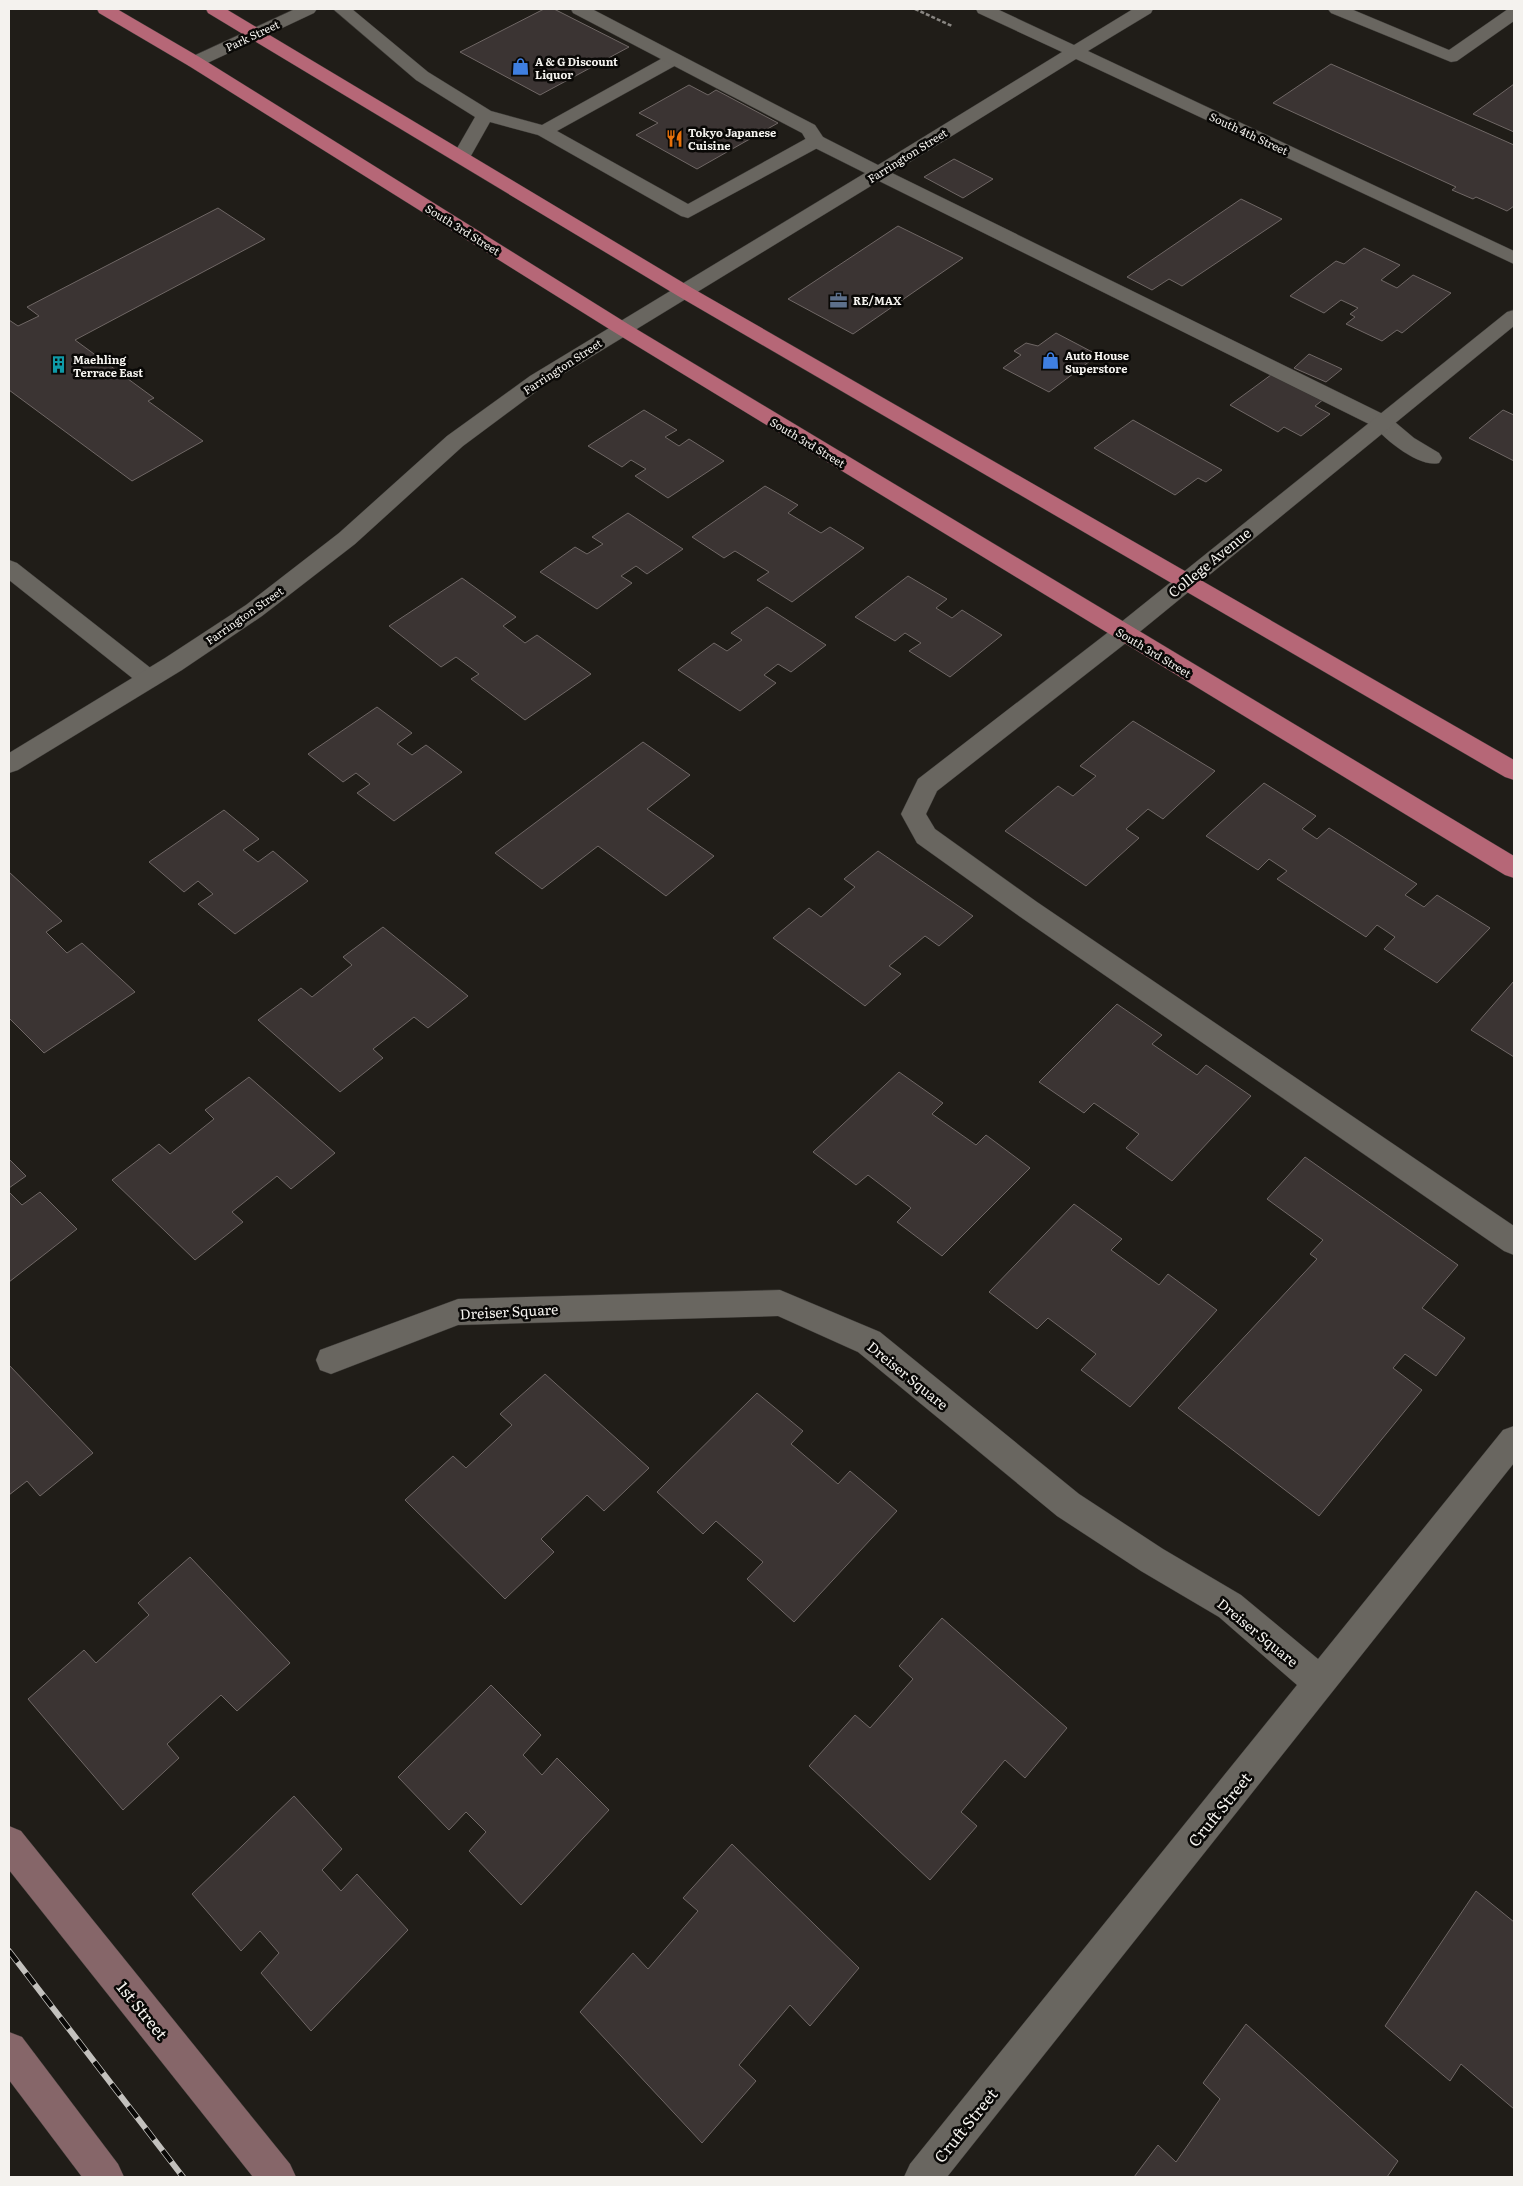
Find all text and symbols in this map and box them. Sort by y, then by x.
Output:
street label: Park Street [222,15,282,54]
place label: A & G Discount Liquor [535,53,618,82]
shop icon: A & G Discount Liquor [511,57,531,77]
street label: South 4th Street [1207,108,1291,158]
place label: Tokyo Japanese Cuisine [688,124,776,153]
street label: Farrington Street [864,124,950,186]
restaurant icon: Tokyo Japanese Cuisine [664,128,684,148]
street label: South 3rd Street [423,200,504,259]
office icon: RE/MAX [829,290,849,310]
place label: RE/MAX [853,292,902,308]
street label: Farrington Street [519,334,605,398]
place label: Auto House Superstore [1065,347,1129,376]
place label: Maehling Terrace East [73,351,143,380]
shop icon: Auto House Superstore [1041,351,1061,371]
building icon: Maehling Terrace East [49,355,69,375]
street label: South 3rd Street [767,413,849,471]
street label: College Avenue [1163,522,1255,602]
street label: Farrington Street [202,582,286,648]
street label: South 3rd Street [1113,623,1195,681]
street label: Dreiser Square [459,1298,559,1324]
street label: Dreiser Square [863,1336,953,1414]
street label: Dreiser Square [1213,1593,1303,1671]
street label: Cruft Street [1181,1766,1257,1851]
street label: 1st Street [112,1976,174,2045]
street label: Cruft Street [927,2082,1003,2167]

